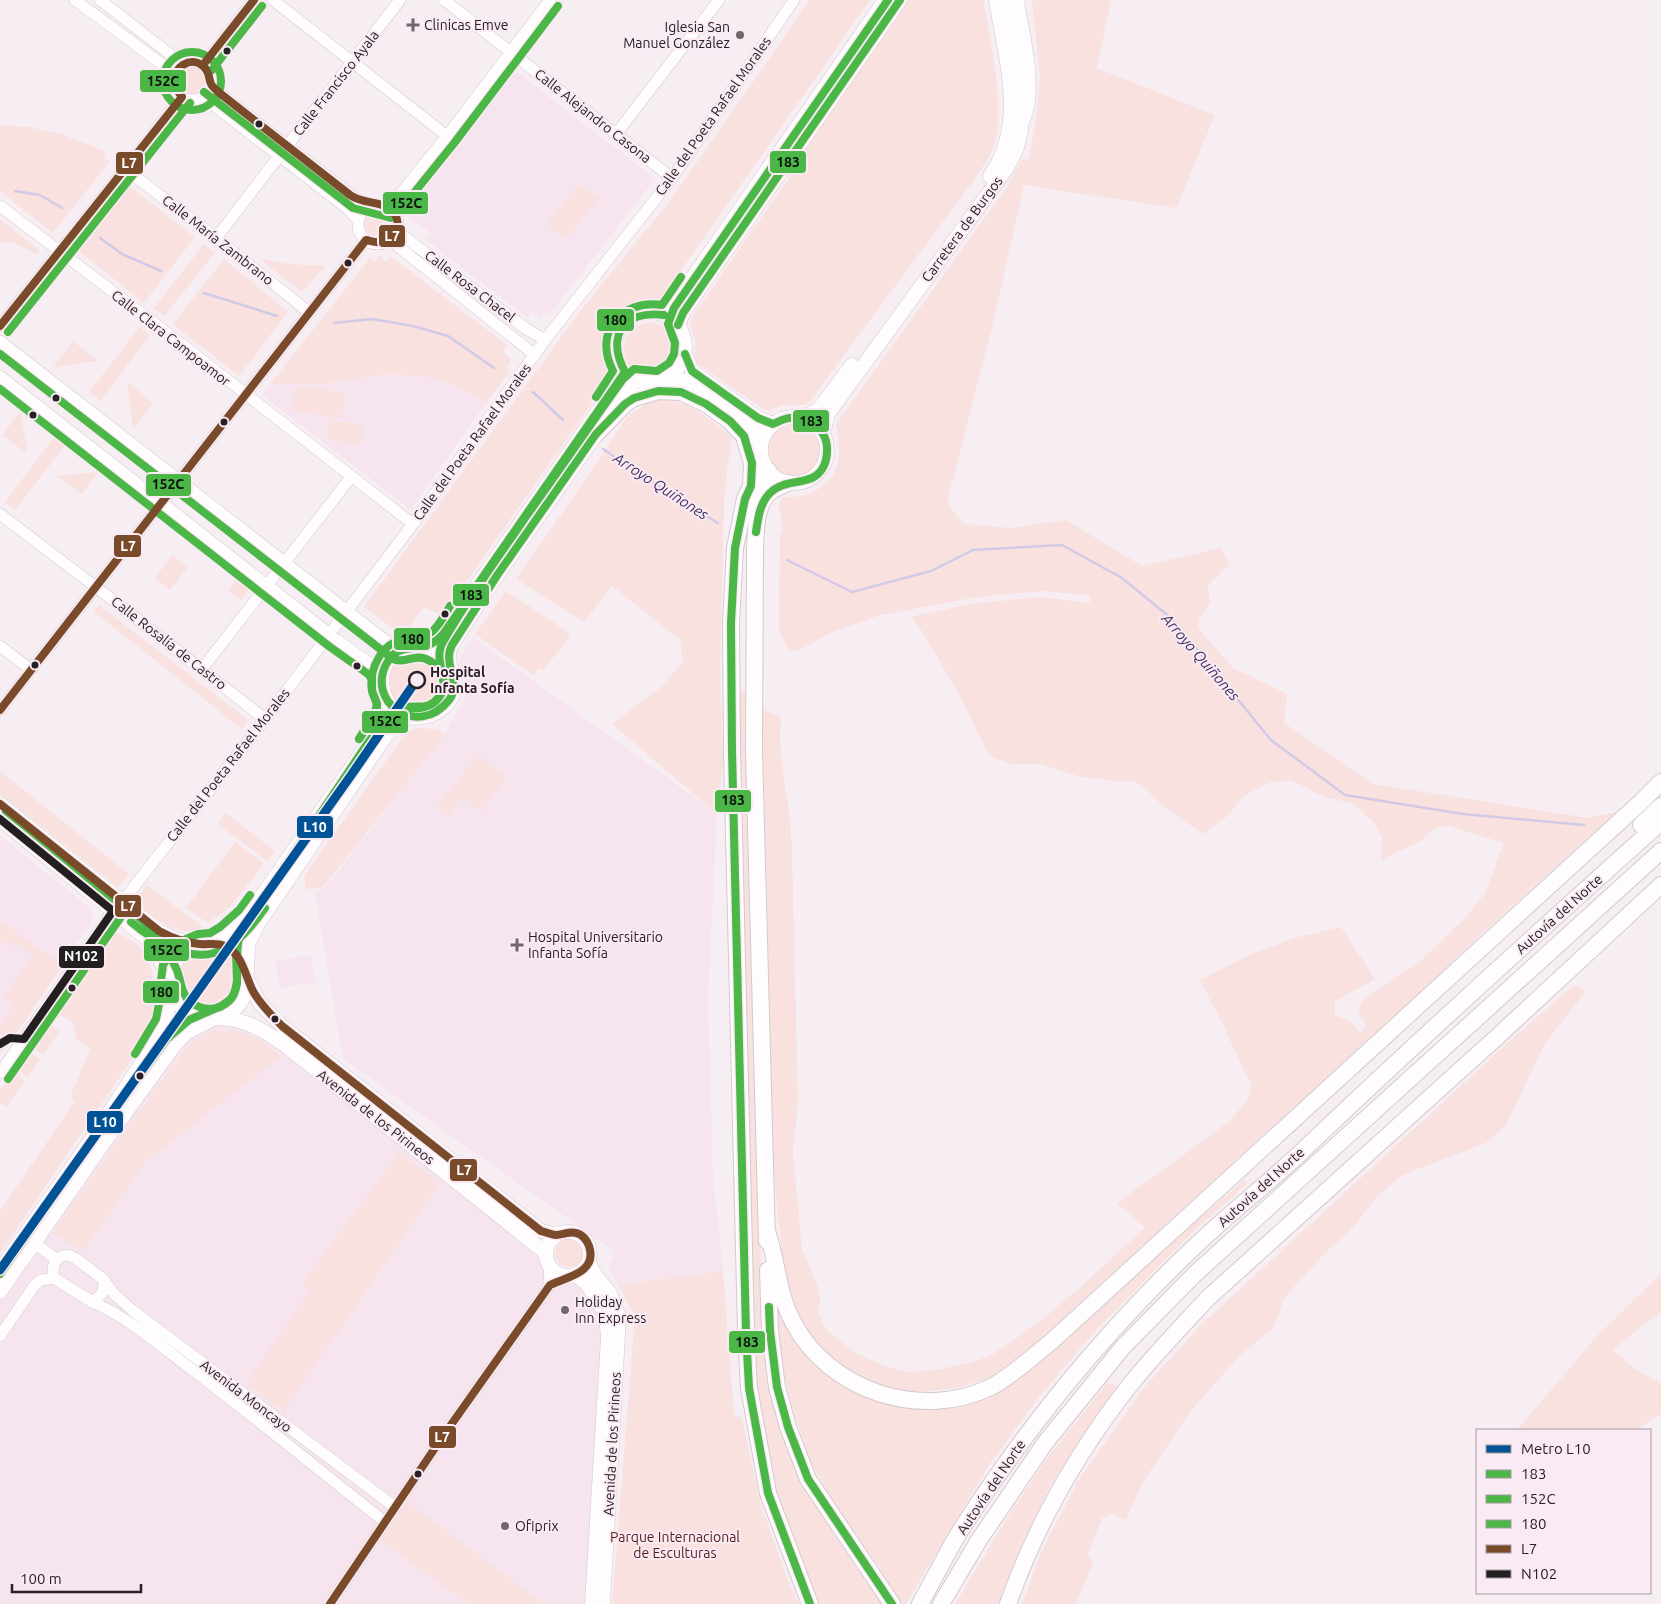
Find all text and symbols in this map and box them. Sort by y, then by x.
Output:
place label: Clinicas Emve [424,17,508,33]
marker: Clinicas Emve [406,18,420,32]
place label: Iglesia San Manuel González [623,19,730,51]
street label: Calle Francisco Ayala [290,27,382,139]
marker: Iglesia San Manuel González [734,29,746,41]
street label: Calle del Poeta Rafael Morales [652,34,774,198]
unlabelled marker [222,46,232,56]
street label: Calle Alejandro Casona [532,66,654,166]
line badge: 152C [139,69,187,93]
text: 152C [147,73,179,89]
unlabelled marker [254,119,264,129]
line badge: 183 [769,150,807,174]
line badge: L7 [115,151,144,175]
text: 183 [776,154,800,170]
text: L7 [121,155,137,171]
street label: Carretera de Burgos [918,173,1006,285]
line badge: 152C [382,191,429,215]
street label: Calle María Zambrano [159,192,277,288]
text: 152C [390,195,422,211]
line badge: L7 [378,224,406,248]
text: L7 [384,228,400,244]
street label: Calle Rosa Chacel [422,247,519,325]
unlabelled marker [343,258,353,268]
street label: Calle Clara Campoamor [108,287,234,390]
line badge: 180 [596,308,635,332]
text: 180 [603,312,627,328]
street label: Calle del Poeta Rafael Morales [410,360,534,524]
unlabelled marker [51,393,61,403]
line badge: 183 [792,409,830,433]
unlabelled marker [28,410,38,420]
text: 183 [799,413,823,429]
unlabelled marker [219,417,229,427]
water label: Arroyo Quiñones [609,448,712,524]
line badge: 152C [145,473,192,497]
text: 152C [152,476,184,492]
line badge: L7 [113,534,142,558]
text: L7 [120,538,136,554]
line badge: 183 [452,583,490,607]
text: 183 [459,587,483,603]
street label: Calle Rosalía de Castro [108,593,230,693]
unlabelled marker [440,609,450,619]
water label: Arroyo Quiñones [1157,609,1244,705]
line badge: 180 [393,627,431,651]
text: 180 [400,631,424,647]
unlabelled marker [30,660,40,670]
unlabelled marker [352,661,362,671]
place label: Hospital Infanta Sofía [430,664,515,696]
marker: Hospital Infanta Sofía [408,671,426,689]
street label: Calle del Poeta Rafael Morales [163,685,293,845]
line badge: 152C [361,710,409,734]
text: 152C [369,713,401,729]
line badge: 183 [714,789,752,813]
text: 183 [721,792,745,808]
line badge: L10 [296,815,334,839]
text: L10 [303,819,327,835]
street label: Autovía del Norte [1512,871,1606,957]
line badge: L7 [114,894,142,918]
text: L7 [120,898,136,914]
place label: Hospital Universitario Infanta Sofía [528,929,663,961]
line badge: 152C [143,938,190,962]
marker: Hospital Universitario Infanta Sofía [510,938,524,952]
text: 152C [150,942,182,958]
line badge: N102 [58,945,105,969]
text: N102 [64,948,98,964]
line badge: 180 [142,980,180,1004]
unlabelled marker [67,983,77,993]
text: 180 [149,984,173,1000]
unlabelled marker [270,1014,280,1024]
street label: Avenida de los Pirineos [314,1066,438,1168]
unlabelled marker [135,1071,145,1081]
line badge: L10 [86,1110,124,1134]
text: L10 [93,1114,117,1130]
street label: Autovía del Norte [1214,1144,1308,1230]
line badge: L7 [449,1158,478,1182]
text: L7 [456,1162,472,1178]
place label: Holiday Inn Express [575,1294,646,1326]
marker: Holiday Inn Express [559,1304,571,1316]
line badge: 183 [728,1330,766,1354]
text: 183 [735,1334,759,1350]
street label: Avenida Moncayo [197,1356,295,1436]
street label: Avenida de los Pirineos [600,1372,624,1516]
line badge: L7 [428,1425,457,1449]
text: L7 [434,1429,450,1445]
legend [1476,1429,1651,1594]
street label: Autovía del Norte [953,1437,1029,1537]
text: Metro L10 [1521,1440,1591,1457]
text: 183 [1521,1465,1546,1482]
unlabelled marker [413,1469,423,1479]
text: 152C [1521,1490,1556,1507]
text: 180 [1521,1515,1546,1532]
place label: Ofiprix [515,1518,559,1534]
marker: Ofiprix [499,1520,511,1532]
park label: Parque Internacional de Esculturas [610,1529,740,1561]
text: L7 [1521,1540,1537,1557]
scale bar [12,1562,141,1594]
text: N102 [1521,1565,1557,1582]
text: 100 m [20,1570,62,1587]

